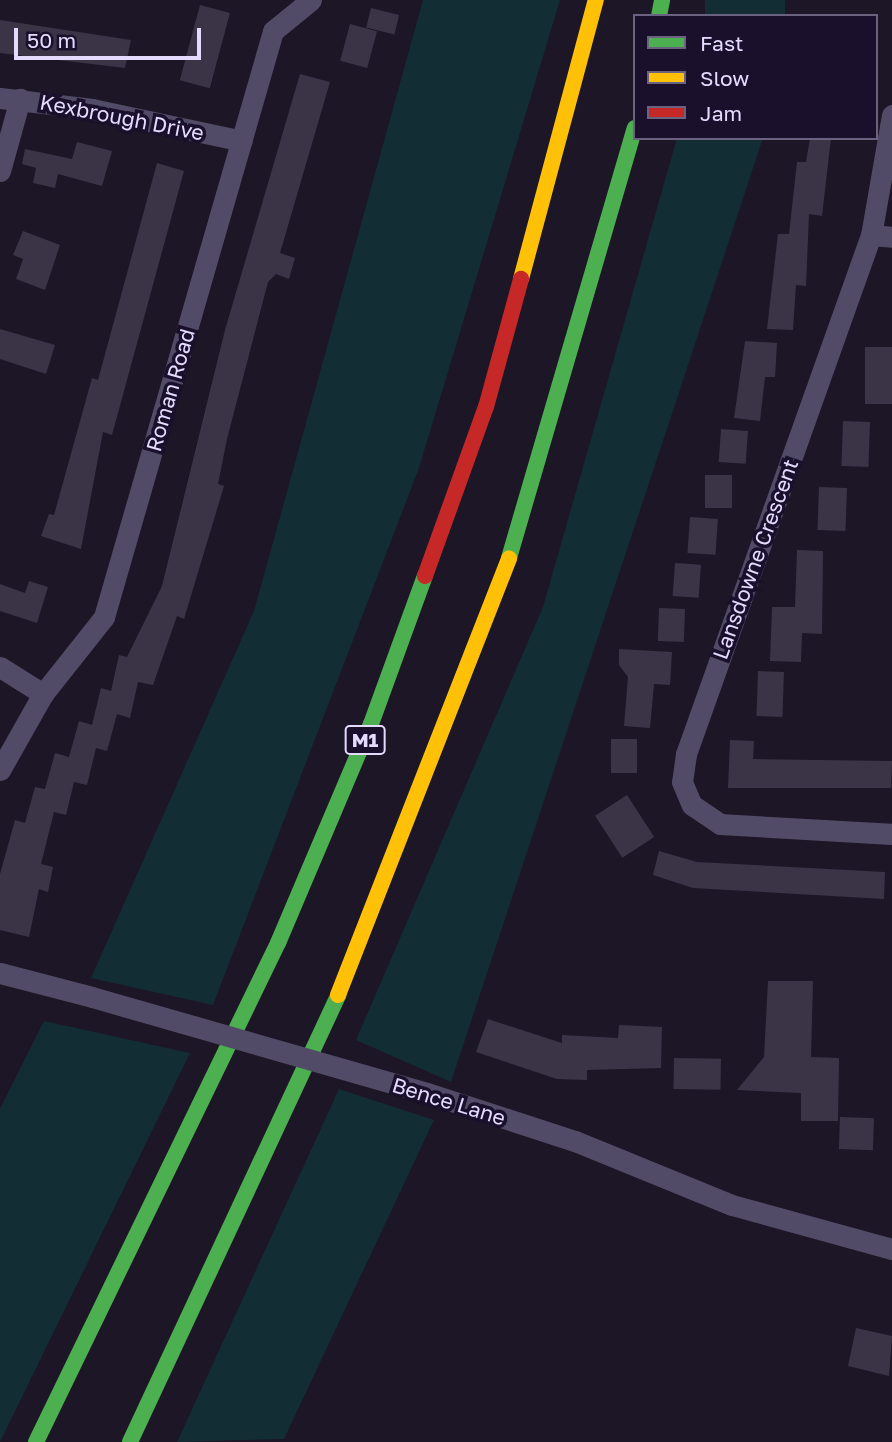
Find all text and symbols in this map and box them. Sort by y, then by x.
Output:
scale bar [18,14,205,58]
legend [633,14,878,140]
text: 50 m [27,27,76,53]
text: Fast [700,30,743,56]
text: Slow [700,65,749,91]
street label: Kexbrough Drive [38,89,206,145]
text: Jam [700,100,742,126]
street label: Roman Road [140,326,200,454]
street label: Lansdowne Crescent [707,456,803,662]
road number: M1 [344,724,386,755]
street label: Bence Lane [389,1072,509,1130]

